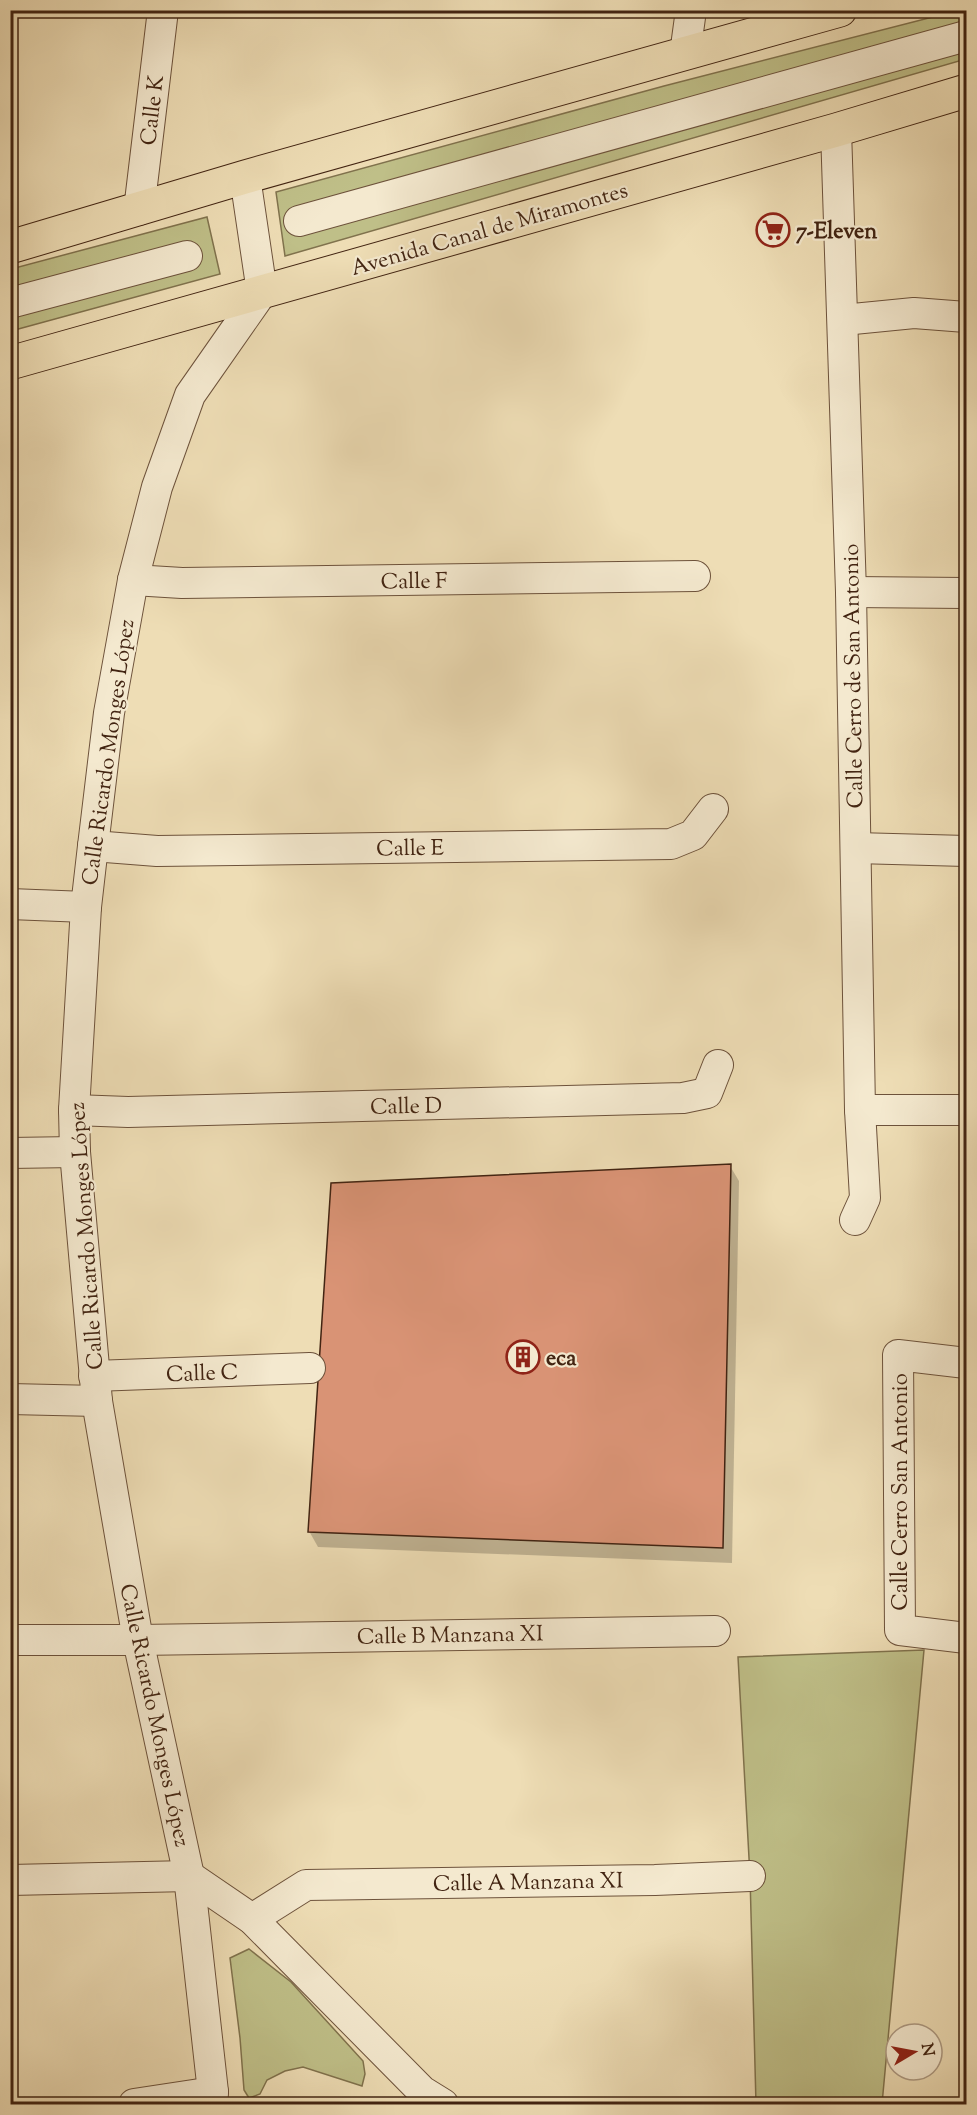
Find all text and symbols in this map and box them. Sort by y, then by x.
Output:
street label: Calle K [134,73,174,147]
street label: Avenida Canal de Miramontes [348,176,632,286]
supermarket icon: 7-Eleven [755,212,791,248]
place label: 7-Eleven [796,217,877,249]
street label: Calle Cerro de San Antonio [837,543,873,809]
street label: Calle F [380,566,448,600]
street label: Calle Ricardo Monges López [75,617,144,887]
street label: Calle E [376,833,444,867]
street label: Calle D [370,1091,442,1125]
street label: Calle Ricardo Monges López [63,1101,113,1371]
building icon: eca [505,1339,541,1375]
place label: eca [546,1344,577,1376]
street label: Calle C [165,1358,239,1392]
street label: Calle Cerro San Antonio [886,1373,918,1611]
street label: Calle Ricardo Monges López [110,1581,197,1850]
street label: Calle B Manzana XI [357,1619,544,1655]
street label: Calle A Manzana XI [433,1866,624,1902]
north arrow [884,2022,944,2082]
text: N [914,2042,939,2058]

